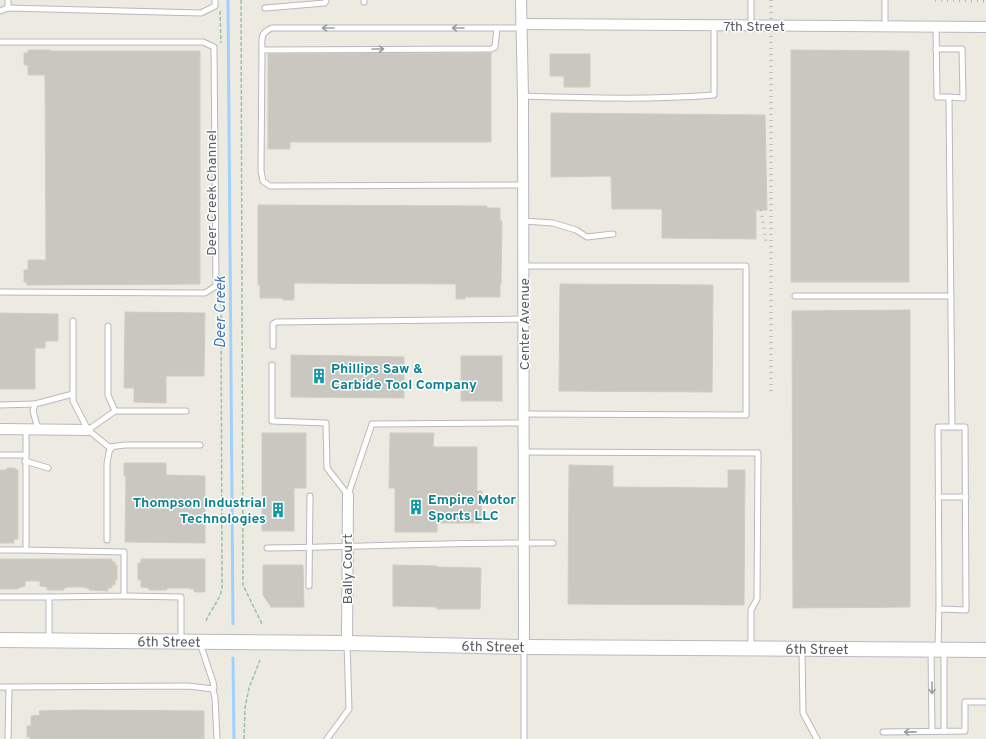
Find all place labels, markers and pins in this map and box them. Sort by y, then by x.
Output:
place label: Phillips Saw & Carbide Tool Company [331,361,477,394]
building icon: Phillips Saw & Carbide Tool Company [310,367,328,385]
place label: Empire Motor Sports LLC [428,492,516,525]
place label: Thompson Industrial Technologies [133,495,266,528]
building icon: Empire Motor Sports LLC [407,498,425,516]
building icon: Thompson Industrial Technologies [269,501,287,519]

